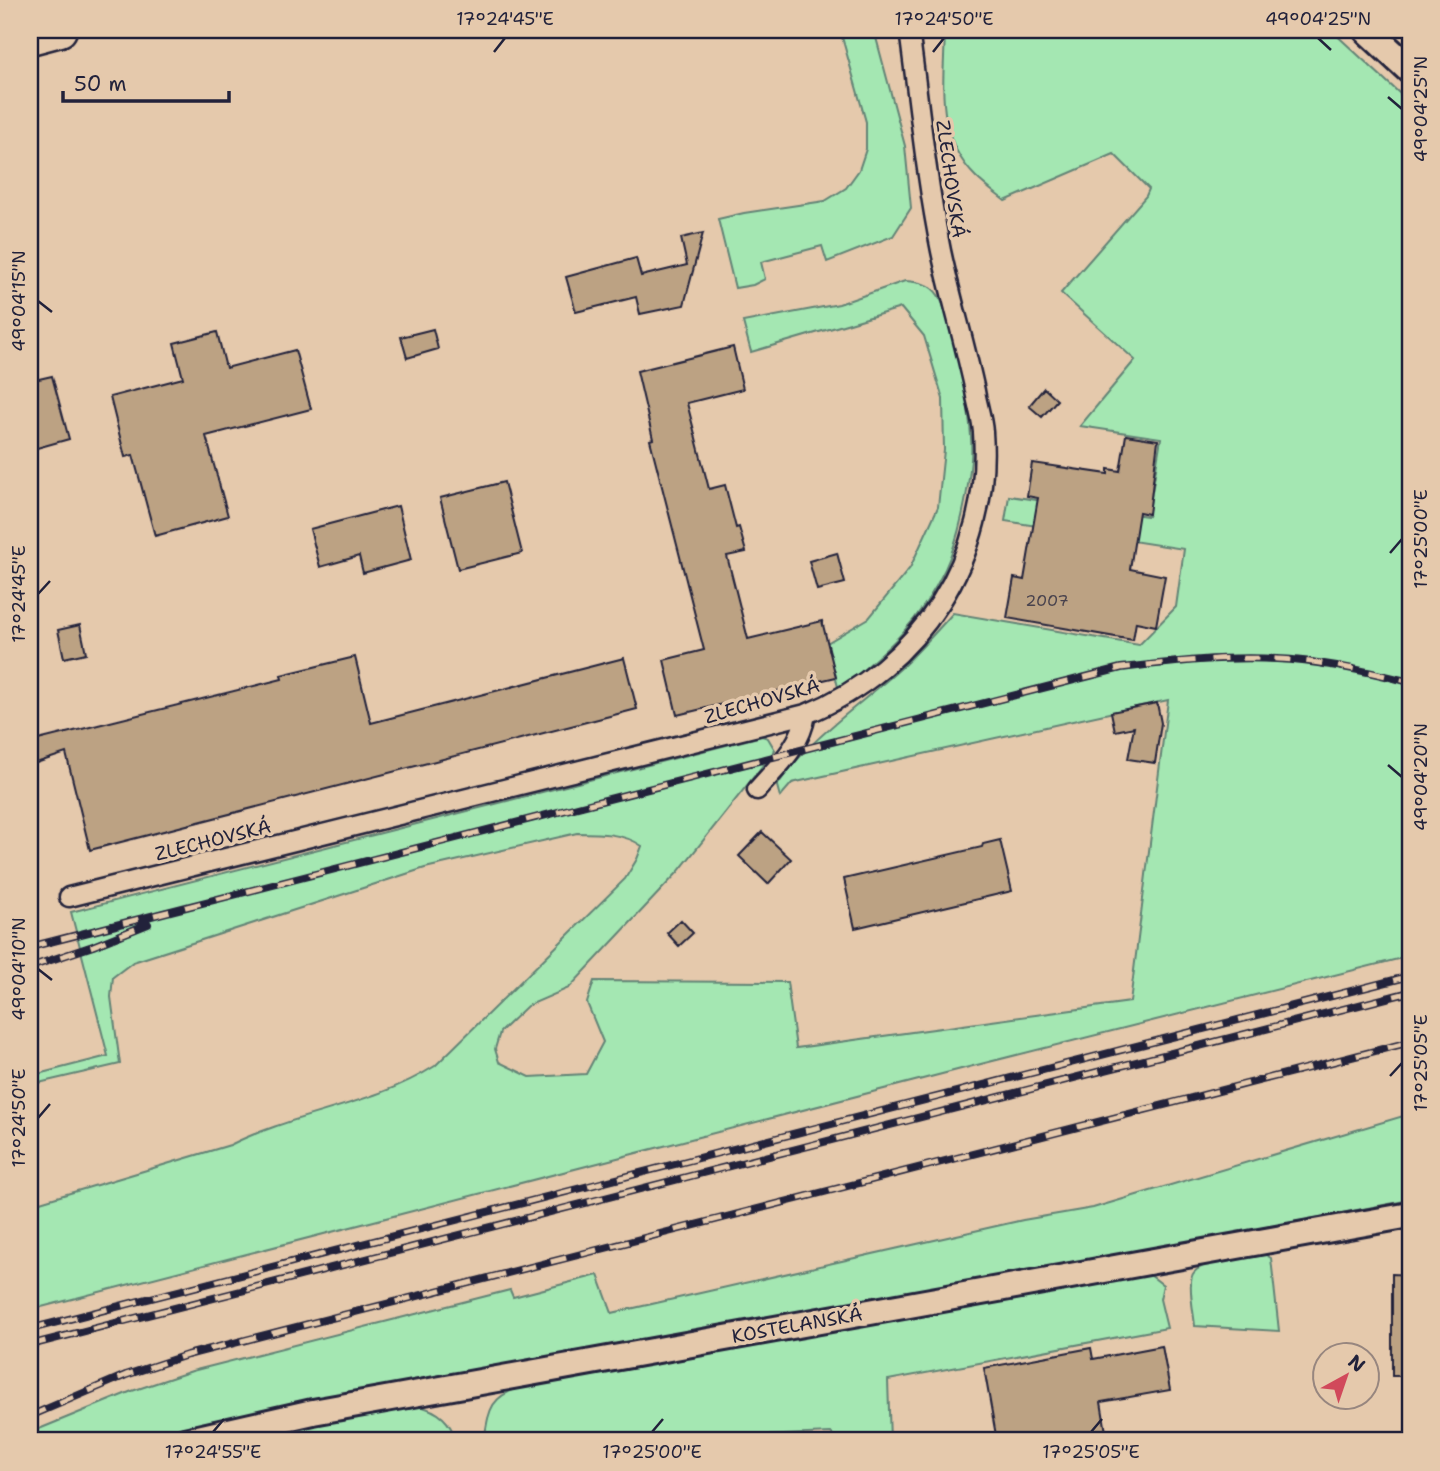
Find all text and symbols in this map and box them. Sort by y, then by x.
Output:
text: 17°24'45"E [456,7,554,31]
text: 17°24'50"E [895,7,993,31]
text: 49°04'25"N [1265,7,1371,31]
text: 49°04'25"N [1409,56,1433,162]
scale bar [63,60,229,104]
text: 50 m [74,70,127,98]
street label: ZLECHOVSKÁ [930,118,973,240]
text: 49°04'15"N [7,250,31,352]
text: 17°25'00"E [1409,489,1433,589]
text: 17°24'45"E [7,545,31,643]
house number: 2007 [1025,590,1069,611]
street label: ZLECHOVSKÁ [701,672,823,729]
text: 49°04'20"N [1409,723,1433,831]
street label: ZLECHOVSKÁ [152,812,274,867]
text: 49°04'10"N [7,917,31,1021]
text: 17°25'05"E [1409,1014,1433,1112]
text: 17°24'50"E [7,1069,31,1167]
street label: KOSTELANSKÁ [730,1300,864,1349]
north arrow [1310,1342,1380,1412]
text: N [1343,1349,1370,1378]
text: 17°24'55"E [165,1440,261,1464]
text: 17°25'00"E [602,1440,702,1464]
text: 17°25'05"E [1042,1440,1140,1464]

